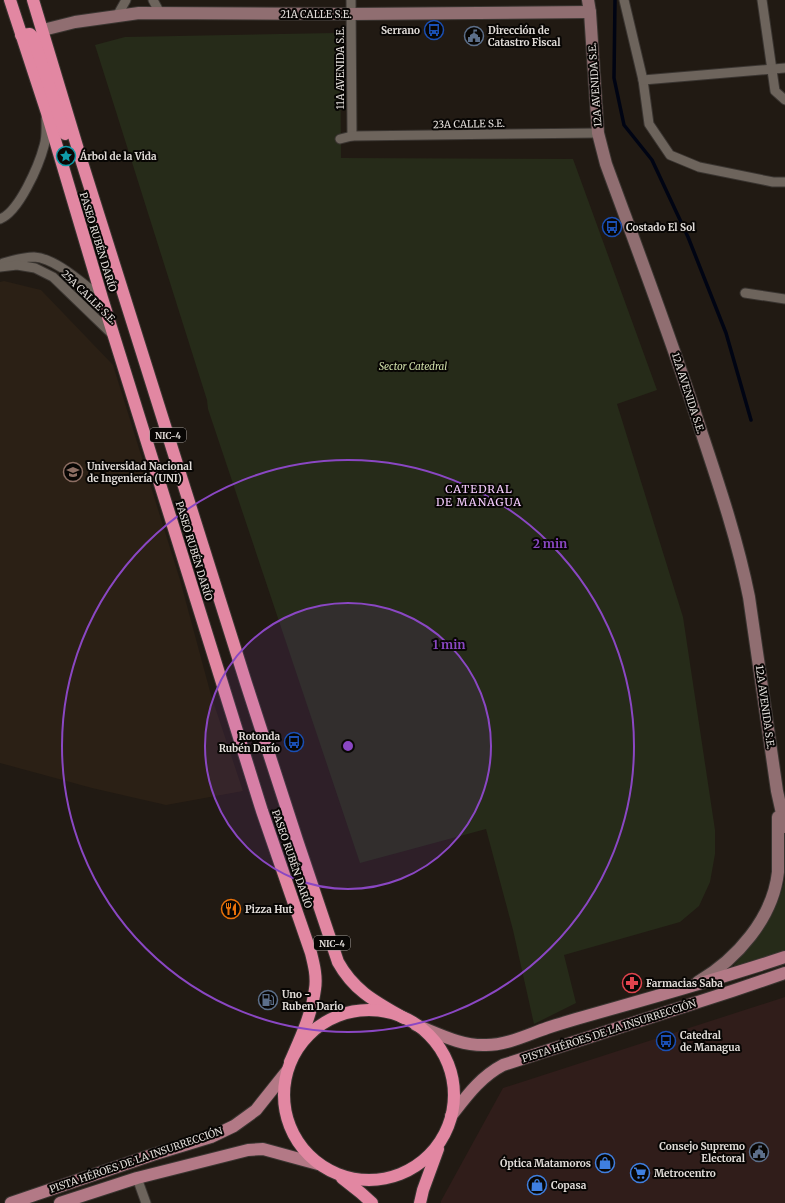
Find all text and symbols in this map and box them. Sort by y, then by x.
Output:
street label: 21A CALLE S.E. [280,8,352,21]
bus stop icon: Serrano [423,19,445,41]
place label: Serrano [381,24,420,37]
place label: Dirección de Catastro Fiscal [488,24,561,49]
public building icon: Dirección de Catastro Fiscal [463,25,485,47]
street label: 11A AVENIDA S.E. [334,27,347,109]
street label: 12A AVENIDA S.E. [586,42,604,128]
street label: 23A CALLE S.E. [433,117,505,131]
place icon: Árbol de la Vida [55,145,77,167]
place label: Árbol de la Vida [79,149,157,163]
street label: PASEO RUBÉN DARÍO [77,190,120,293]
bus stop icon: Costado El Sol [601,216,623,238]
place label: Costado El Sol [626,221,696,234]
street label: 25A CALLE S.E. [59,267,119,327]
street label: 12A AVENIDA S.E. [669,351,707,435]
park label: Sector Catedral [379,360,447,373]
road number: NIC-4 [150,428,186,442]
place label: Universidad Nacional de Ingeniería (UNI) [87,460,193,485]
school or university icon: Universidad Nacional de Ingeniería (UNI) [62,461,84,483]
district label: CATEDRAL DE MANAGUA [436,482,522,509]
street label: PASEO RUBÉN DARÍO [173,499,216,602]
text: 2 min [533,536,567,551]
text: 1 min [433,637,465,652]
street label: 12A AVENIDA S.E. [753,664,777,750]
place label: Rotonda Rubén Darío [219,730,280,755]
bus stop icon: Rotonda Rubén Darío [283,731,305,753]
centre of rings [341,739,355,753]
street label: PASEO RUBÉN DARÍO [269,808,316,910]
restaurant icon: Pizza Hut [220,898,242,920]
place label: Pizza Hut [245,903,293,916]
road number: NIC-4 [314,936,350,950]
pharmacy icon: Farmacias Saba [621,972,643,994]
place label: Farmacias Saba [646,977,723,990]
place label: Uno - Ruben Dario [282,988,343,1013]
fuel station icon: Uno - Ruben Dario [257,989,279,1011]
street label: PISTA HÉROES DE LA INSURRECCIÓN [520,996,698,1065]
place label: Catedral de Managua [680,1029,741,1054]
bus stop icon: Catedral de Managua [655,1030,677,1052]
street label: PISTA HÉROES DE LA INSURRECCIÓN [47,1123,225,1196]
place label: Consejo Supremo Electoral [659,1140,746,1165]
public building icon: Consejo Supremo Electoral [748,1141,770,1163]
shop icon: Óptica Matamoros [594,1152,616,1174]
place label: Óptica Matamoros [500,1156,591,1170]
supermarket icon: Metrocentro [629,1162,651,1184]
place label: Metrocentro [654,1167,716,1180]
shop icon: Copasa [526,1174,548,1196]
place label: Copasa [551,1179,587,1192]

